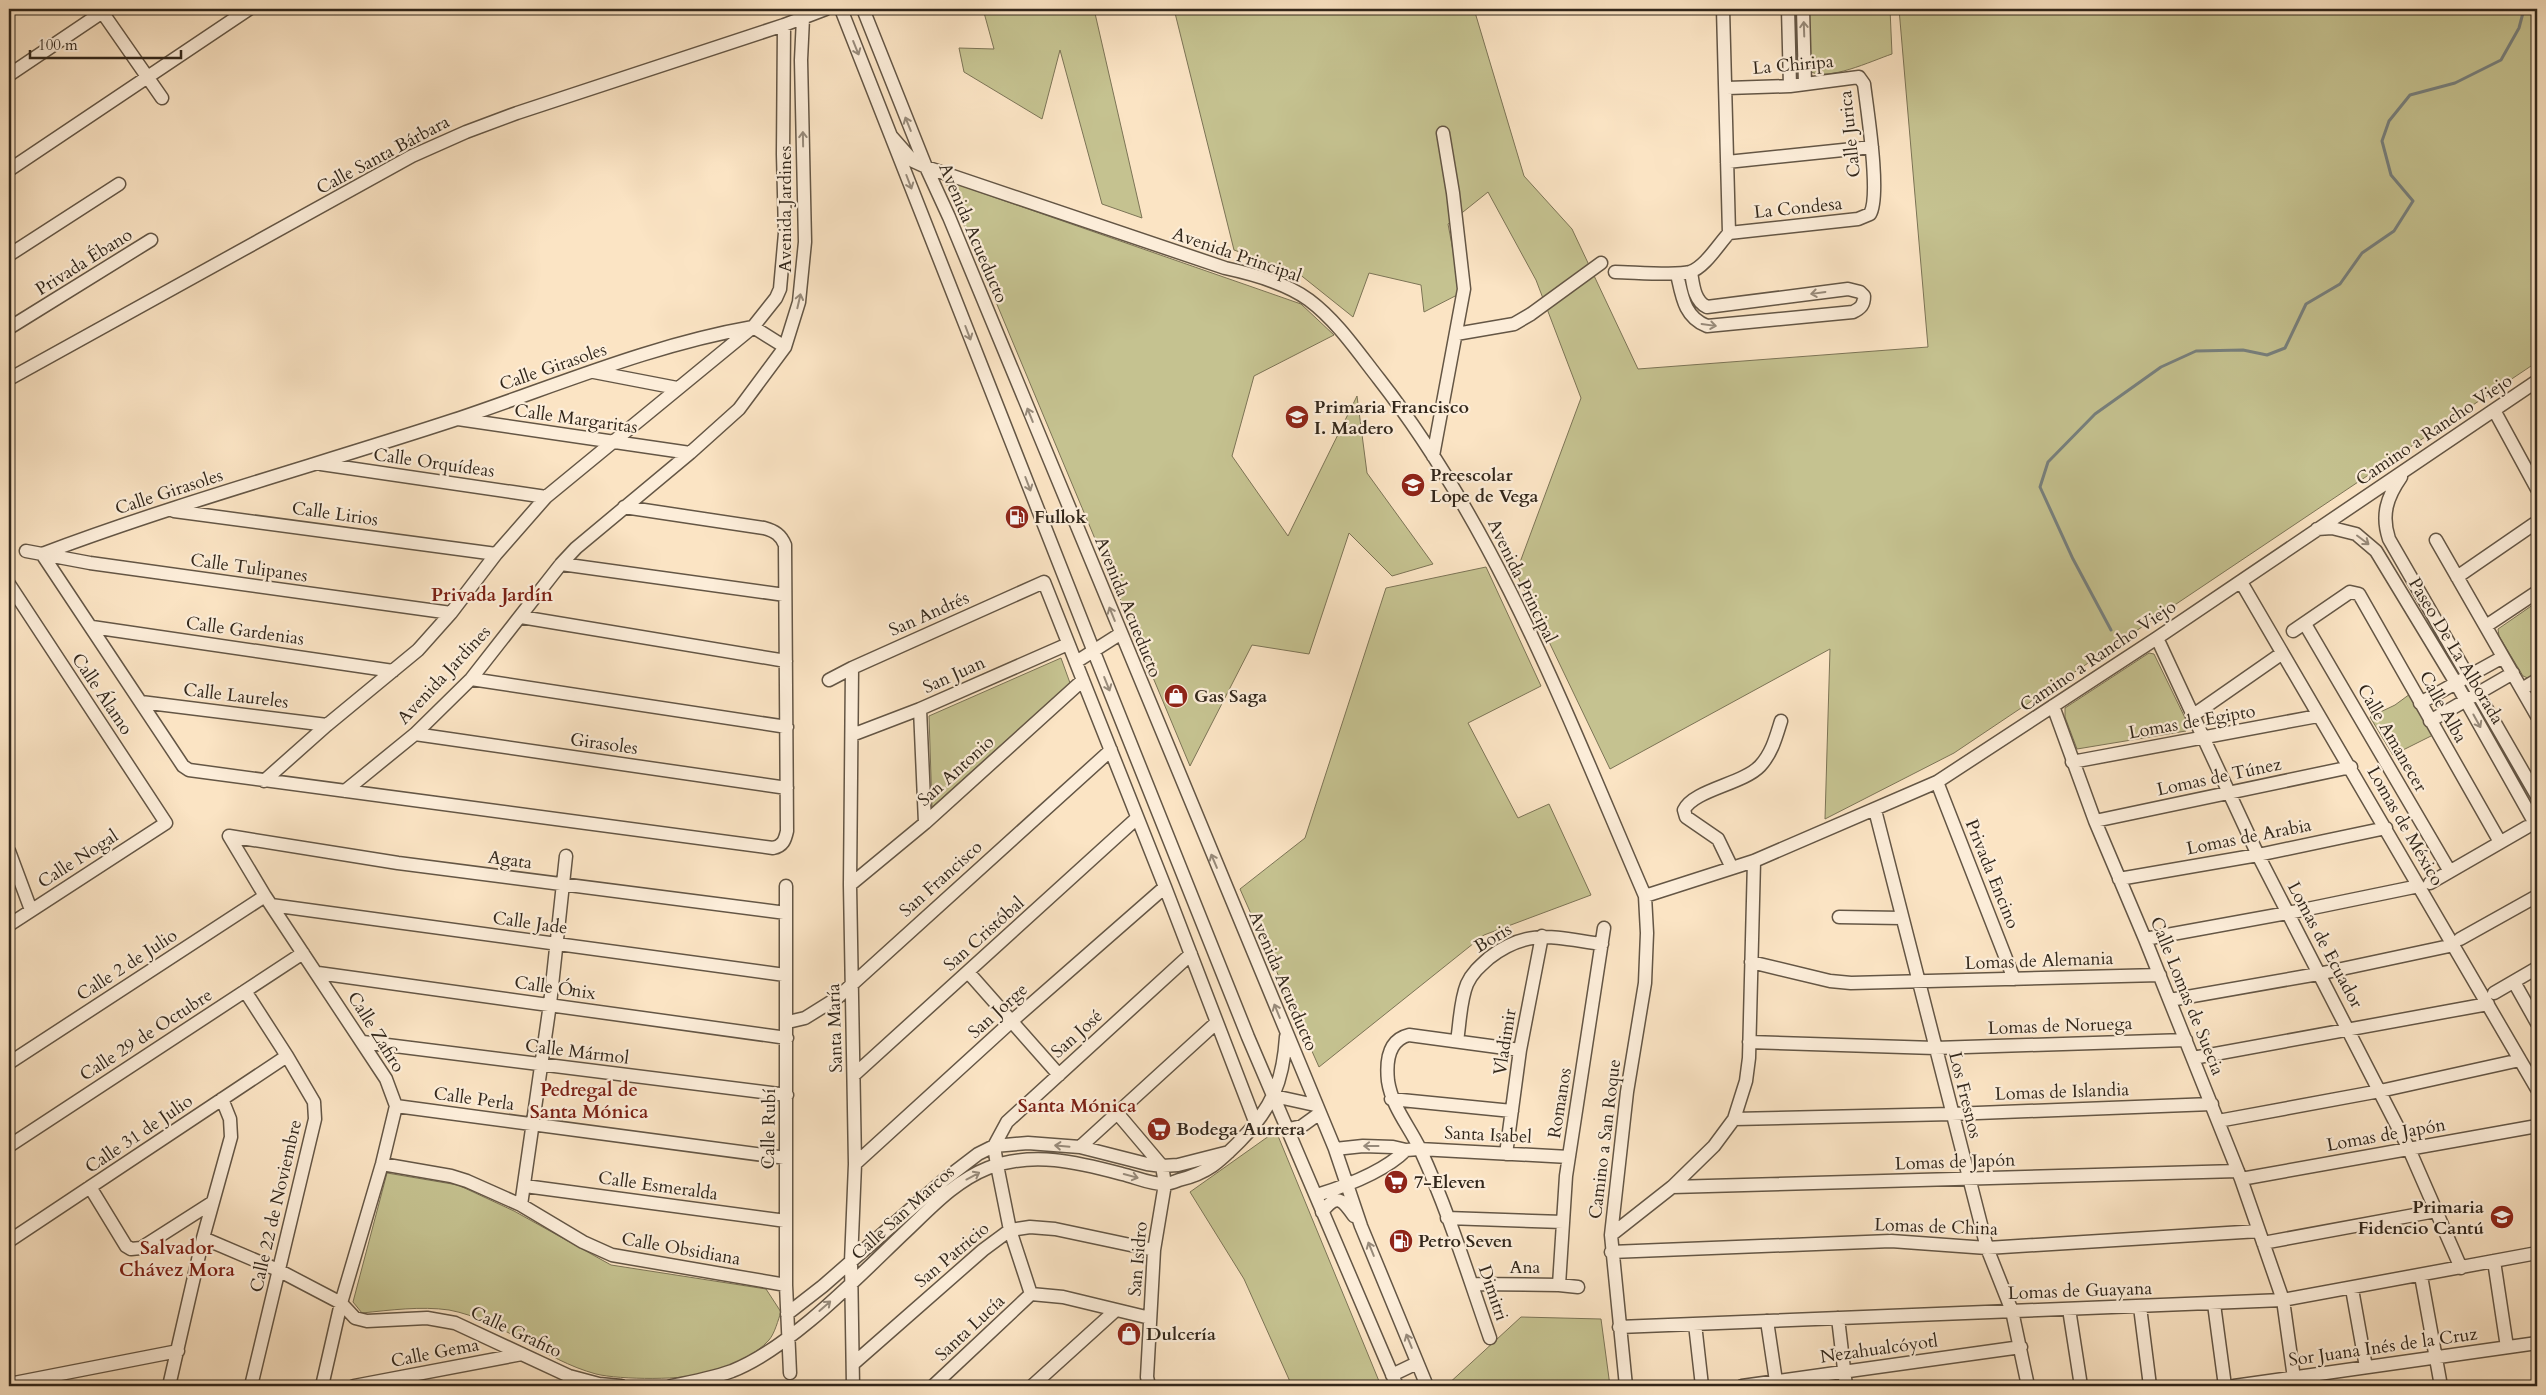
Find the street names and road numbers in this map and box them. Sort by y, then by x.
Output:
street label: La Chiripa [1751,49,1835,81]
street label: Calle Jurica [1833,89,1867,179]
street label: Calle Santa Bárbara [312,109,454,201]
street label: Avenida Jardines [773,145,798,273]
street label: Avenida Acueducto [932,159,1014,307]
street label: La Condesa [1753,191,1844,225]
street label: Avenida Principal [1169,221,1305,289]
street label: Privada Ébano [31,222,137,302]
street label: Calle Girasoles [496,337,610,397]
street label: Camino a Rancho Viejo [2351,368,2517,492]
street label: Calle Margaritas [513,398,639,440]
street label: Calle Orquídeas [372,442,496,484]
street label: Calle Girasoles [112,463,226,521]
street label: Calle Lirios [290,496,380,532]
street label: Avenida Principal [1481,515,1563,648]
street label: Avenida Acueducto [1088,533,1168,681]
street label: Calle Tulipanes [189,547,309,589]
street label: Paseo De La Alborada [2402,573,2510,729]
street label: San Andrés [885,585,973,643]
street label: Camino a Rancho Viejo [2015,594,2181,718]
street label: Calle Gardenias [184,610,306,652]
street label: Avenida Jardines [392,620,496,730]
street label: Calle Álamo [65,648,139,740]
street label: San Juan [919,650,990,700]
street label: Calle Alba [2413,667,2473,748]
street label: Calle Laureles [182,677,290,715]
street label: Calle Amanecer [2351,679,2433,797]
street label: Lomas de Egipto [2127,699,2258,745]
street label: Girasoles [568,727,640,761]
street label: San Antonio [912,730,1000,812]
street label: Lomas de Túnez [2154,752,2284,802]
street label: Lomas de México [2361,762,2449,891]
street label: Lomas de Arabia [2184,813,2314,861]
street label: Privada Encino [1959,816,2025,933]
street label: Calle Nogal [33,823,123,894]
street label: San Francisco [894,835,988,923]
street label: Agata [486,845,534,875]
street label: Lomas de Ecuador [2281,877,2369,1013]
street label: San Cristóbal [938,891,1030,977]
street label: Calle Jade [491,905,569,941]
street label: Avenida Acueducto [1242,907,1324,1055]
street label: Calle Lomas de Suecia [2144,913,2230,1079]
street label: Boris [1470,917,1516,959]
street label: Calle 2 de Julio [72,923,183,1007]
street label: Lomas de Alemania [1964,946,2114,976]
street label: Calle Ónix [513,970,597,1006]
street label: San Jorge [963,977,1033,1045]
street label: Calle 29 de Octubre [75,983,217,1087]
street label: Santa María [821,983,849,1073]
street label: Calle Zafiro [341,987,411,1077]
street label: San José [1046,1004,1108,1064]
street label: Vladimir [1487,1006,1523,1077]
street label: Lomas de Noruega [1987,1011,2133,1041]
street label: Calle Mármol [524,1033,631,1071]
street label: Los Fresnos [1942,1049,1988,1141]
street label: Camino a San Roque [1583,1058,1627,1220]
street label: Romanos [1542,1066,1578,1140]
street label: Lomas de Islandia [1994,1077,2130,1107]
street label: Calle Perla [432,1081,516,1117]
street label: Calle Rubí [756,1088,782,1170]
street label: Calle 31 de Julio [80,1089,198,1179]
street label: Lomas de Japón [2325,1112,2448,1158]
street label: Calle 22 de Noviembre [244,1117,308,1295]
street label: Santa Isabel [1444,1120,1533,1150]
street label: Lomas de Japón [1894,1147,2016,1177]
street label: Calle San Marcos [846,1160,960,1266]
street label: Calle Esmeralda [597,1165,720,1207]
street label: Lomas de China [1874,1212,1999,1242]
street label: San Patricio [909,1216,995,1294]
street label: San Isidro [1122,1220,1154,1297]
street label: Calle Obsidiana [620,1226,743,1272]
street label: Ana [1510,1255,1541,1280]
street label: Dimitri [1472,1262,1514,1324]
street label: Lomas de Guayana [2007,1276,2153,1306]
street label: Santa Lucía [930,1289,1011,1367]
street label: Calle Grafito [466,1300,566,1364]
street label: Sor Juana Inés de la Cruz [2287,1321,2479,1373]
street label: Nezahualcóyotl [1818,1328,1940,1370]
street label: Calle Gema [389,1332,481,1374]

